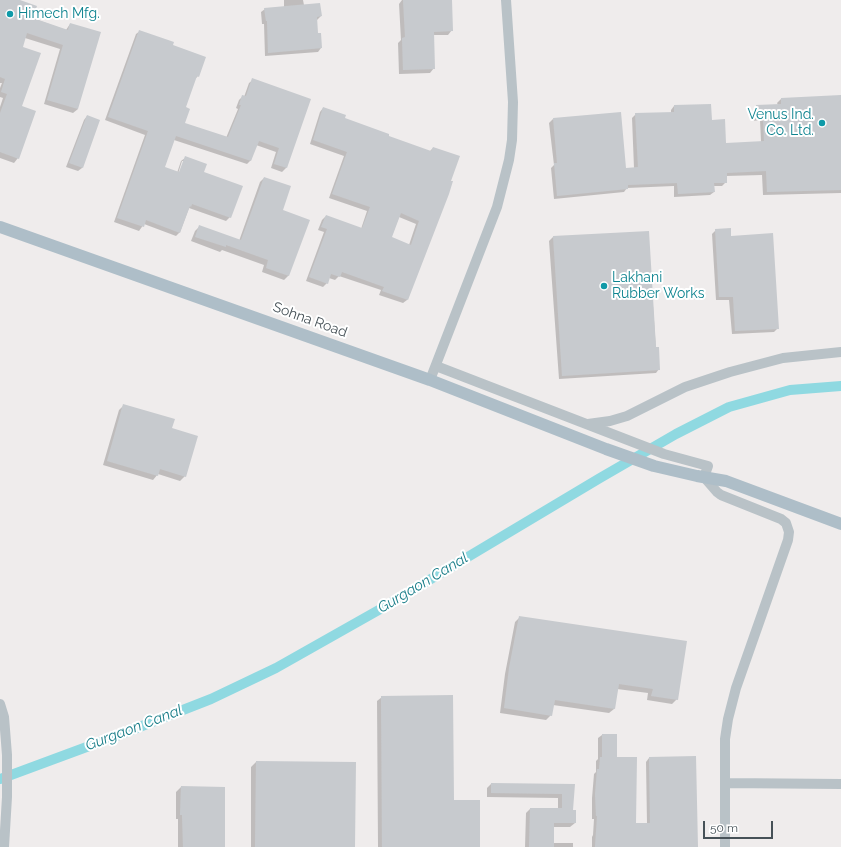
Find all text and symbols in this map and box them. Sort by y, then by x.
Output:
place label: Himech Mfg. [18,6,100,22]
marker: Himech Mfg. [5,9,15,19]
place label: Venus Ind. Co. Ltd. [747,107,814,140]
marker: Venus Ind. Co. Ltd. [817,118,827,128]
place label: Lakhani Rubber Works [612,270,704,302]
marker: Lakhani Rubber Works [599,281,609,291]
street label: Sohna Road [271,299,349,341]
water label: Gurgaon Canal [374,549,472,617]
water label: Gurgaon Canal [83,701,185,755]
scale bar [705,813,775,839]
text: 50 m [710,821,738,835]

